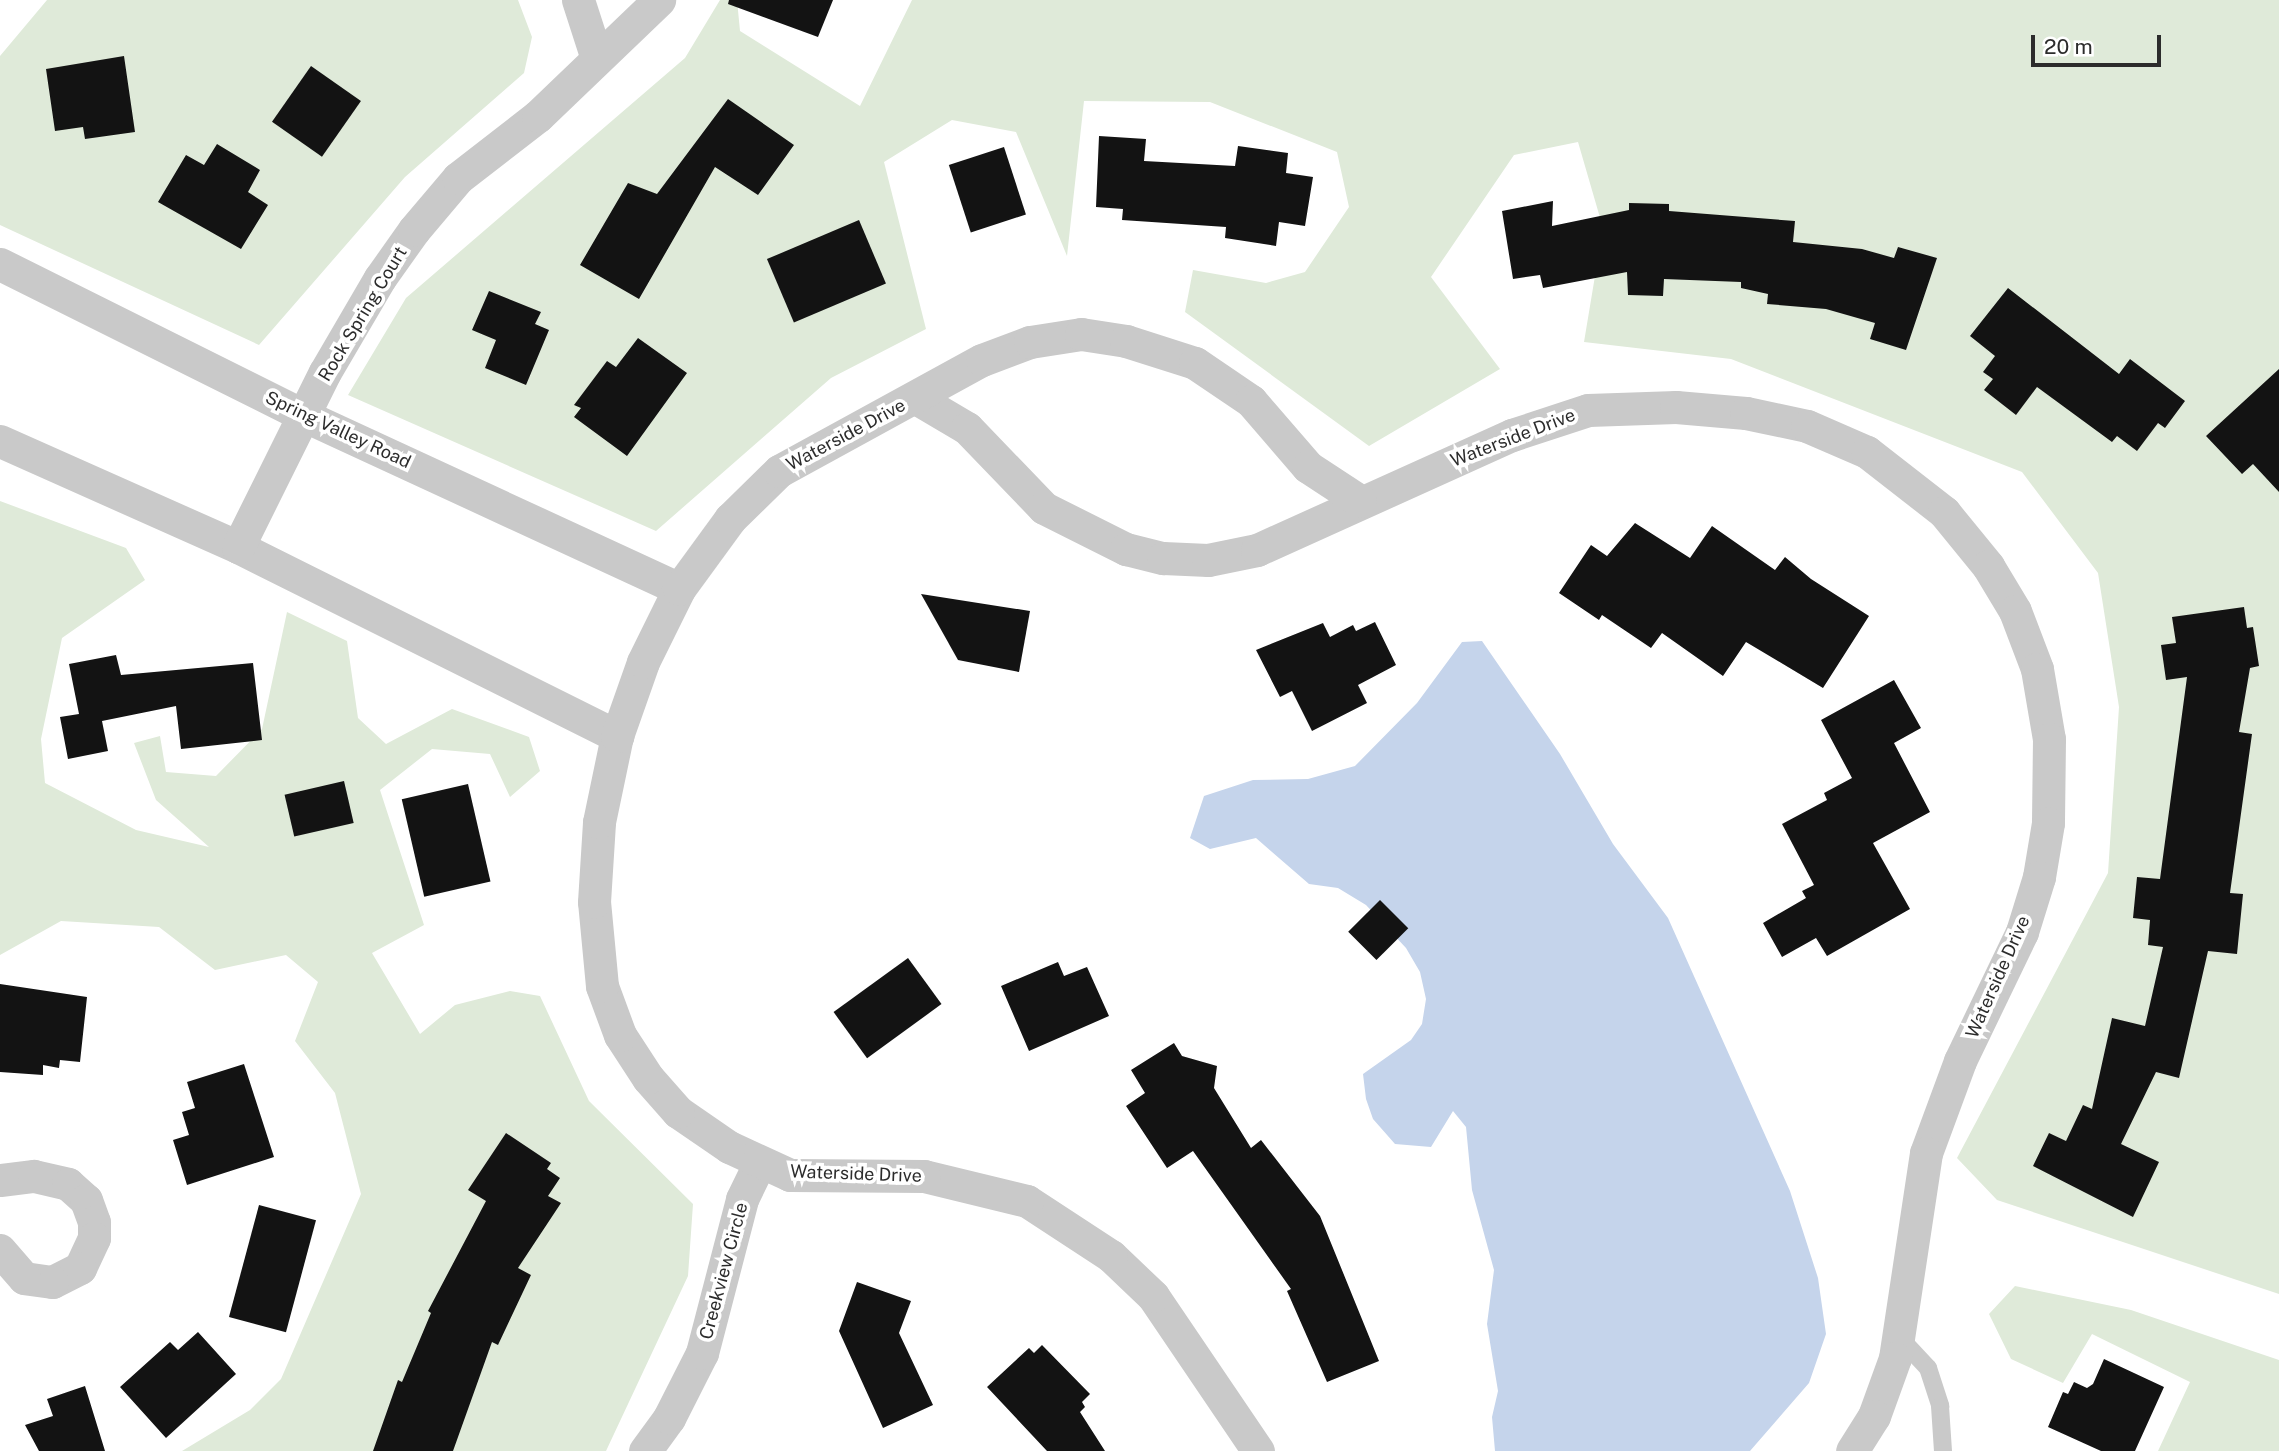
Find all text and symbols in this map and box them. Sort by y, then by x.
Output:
scale bar [2034,21,2164,65]
text: 20 m [2044,34,2093,59]
street label: Rock Spring Court [314,243,412,385]
street label: Spring Valley Road [262,387,414,473]
street label: Waterside Drive [783,395,909,475]
street label: Waterside Drive [1448,404,1578,472]
street label: Waterside Drive [1961,912,2035,1042]
street label: Waterside Drive [790,1161,922,1187]
street label: Creekview Circle [695,1200,753,1342]

